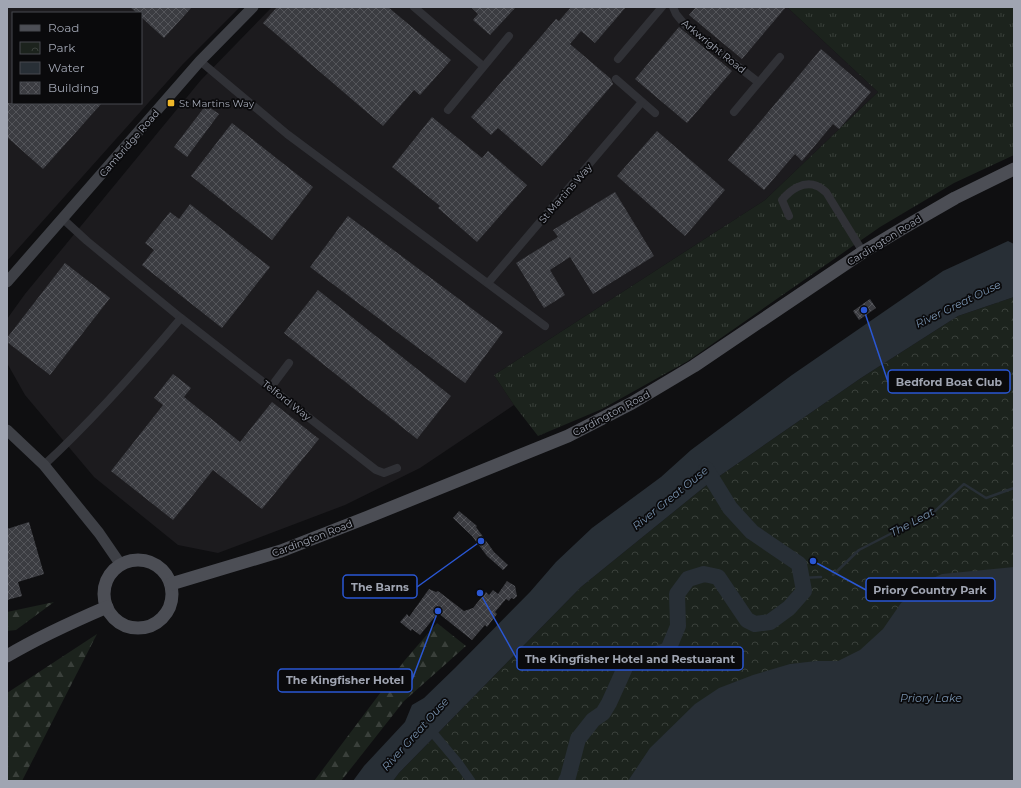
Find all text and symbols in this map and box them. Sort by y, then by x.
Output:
legend [12,12,142,104]
street label: Arkwright Road [679,17,748,76]
text: Road [48,20,79,35]
text: Park [48,40,76,55]
text: Water [48,60,85,75]
text: Building [48,80,99,95]
place label: St Martins Way [179,97,255,110]
marker: St Martins Way [166,98,176,108]
street label: Cambridge Road [96,107,162,180]
street label: St Martins Way [536,160,595,226]
street label: Cardington Road [845,212,924,269]
water label: River Great Ouse [913,277,1003,331]
callout: Bedford Boat Club [888,370,1010,393]
text: Bedford Boat Club [896,375,1003,389]
street label: Telford Way [260,377,314,424]
street label: Cardington Road [570,388,652,439]
water label: River Great Ouse [629,463,711,533]
water label: The Leat [887,504,937,540]
street label: Cardington Road [270,517,354,560]
callout: The Barns [343,575,417,598]
callout: Priory Country Park [866,578,995,601]
text: The Barns [351,580,409,594]
text: Priory Country Park [873,583,988,597]
callout: The Kingfisher Hotel and Restuarant [517,647,743,670]
text: The Kingfisher Hotel and Restuarant [525,652,735,666]
callout: The Kingfisher Hotel [278,669,412,692]
text: The Kingfisher Hotel [286,673,404,687]
water label: Priory Lake [900,691,962,705]
water label: River Great Ouse [379,694,452,773]

